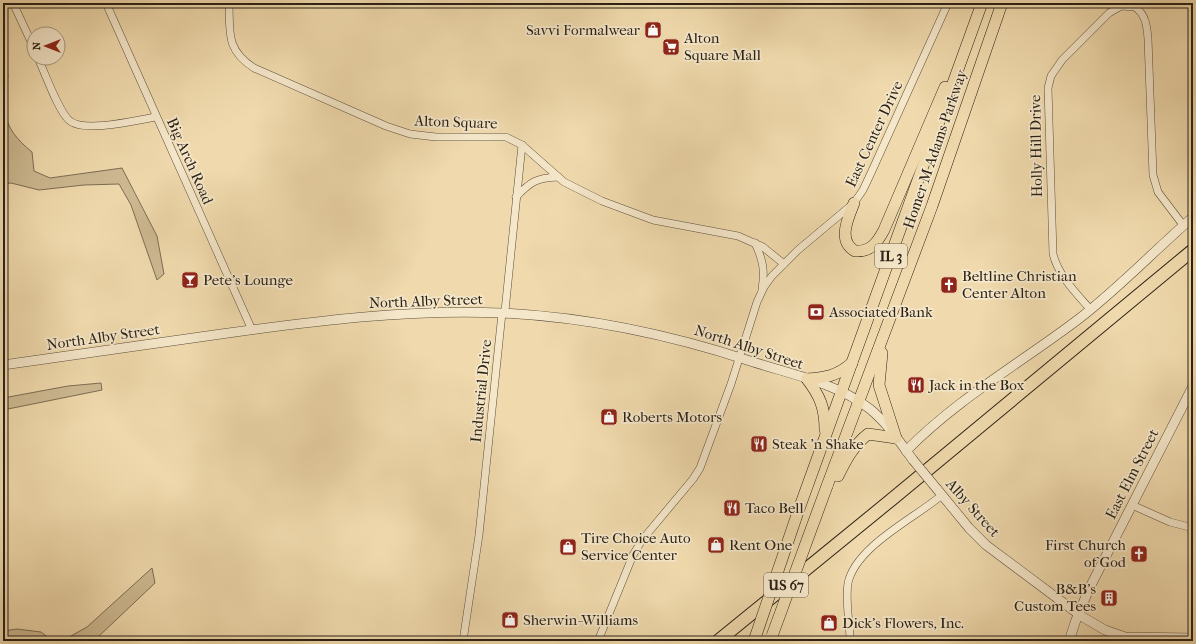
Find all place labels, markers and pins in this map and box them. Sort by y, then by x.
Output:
shop icon: Savvi Formalwear [643,20,663,40]
place label: Savvi Formalwear [526,21,641,39]
place label: Alton Square Mall [683,29,761,64]
supermarket icon: Alton Square Mall [661,37,681,57]
place label: Beltline Christian Center Alton [962,267,1077,302]
bar icon: Pete's Lounge [180,270,200,290]
place label: Pete's Lounge [203,271,294,289]
church icon: Beltline Christian Center Alton [939,275,959,295]
bank icon: Associated Bank [806,302,826,322]
place label: Associated Bank [828,303,933,321]
restaurant icon: Jack in the Box [906,375,926,395]
place label: Jack in the Box [928,376,1025,394]
shop icon: Roberts Motors [599,407,619,427]
place label: Roberts Motors [622,408,722,426]
restaurant icon: Steak 'n Shake [749,434,769,454]
place label: Steak 'n Shake [772,435,864,453]
restaurant icon: Taco Bell [722,498,742,518]
place label: Taco Bell [745,499,804,517]
place label: Tire Choice Auto Service Center [581,529,691,564]
shop icon: Rent One [706,535,726,555]
place label: Rent One [729,536,793,554]
place label: First Church of God [1045,536,1127,571]
shop icon: Tire Choice Auto Service Center [558,537,578,557]
church icon: First Church of God [1129,544,1149,564]
place label: B&B's Custom Tees [1014,580,1096,615]
building icon: B&B's Custom Tees [1099,588,1119,608]
shop icon: Sherwin-Williams [500,610,520,630]
place label: Sherwin-Williams [523,611,638,629]
shop icon: Dick's Flowers, Inc. [819,613,839,633]
place label: Dick's Flowers, Inc. [842,614,964,632]

